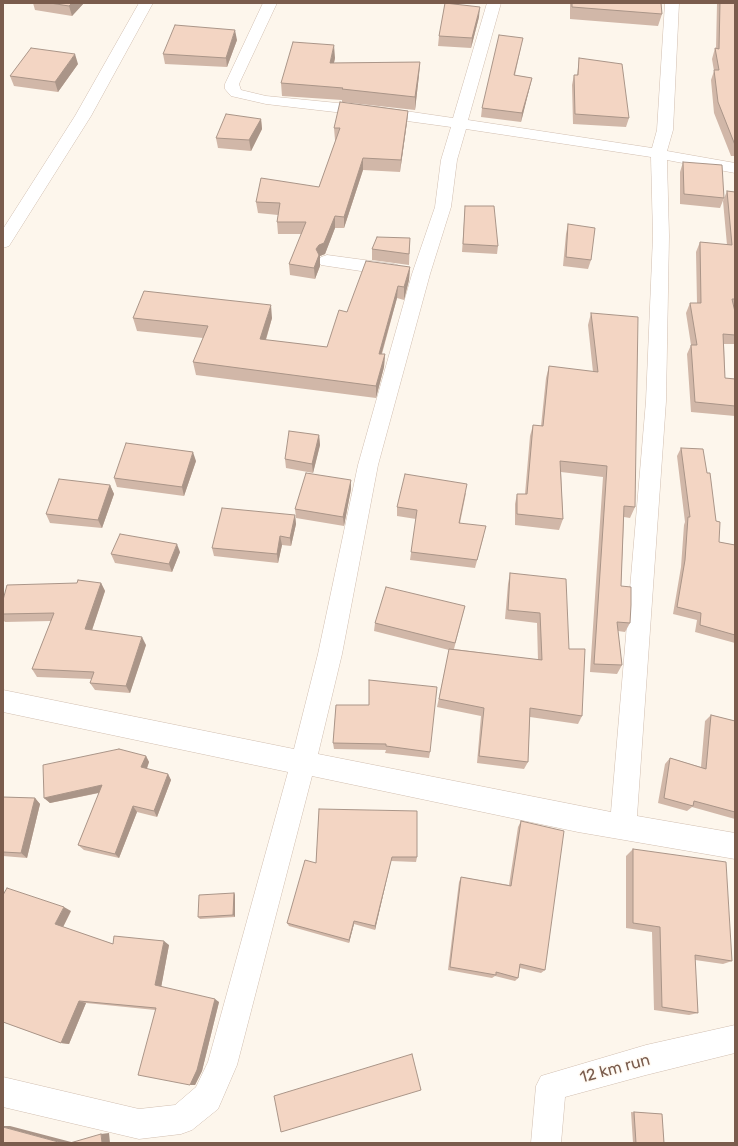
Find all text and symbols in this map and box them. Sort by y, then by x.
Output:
street label: 12 km run [578,1050,652,1088]

